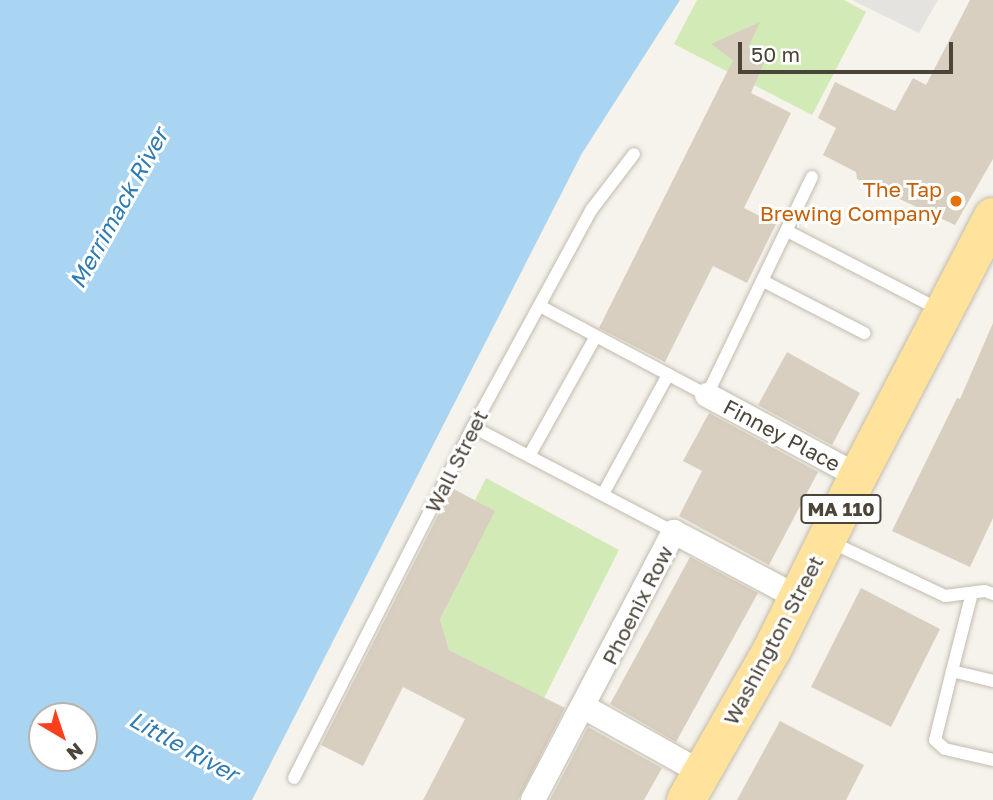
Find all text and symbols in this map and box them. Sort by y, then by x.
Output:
scale bar [741,28,956,72]
text: 50 m [751,41,800,67]
water label: Merrimack River [63,123,173,293]
place label: The Tap Brewing Company [760,176,942,226]
marker: The Tap Brewing Company [948,193,964,209]
street label: Finney Place [719,394,845,476]
street label: Wall Street [419,405,493,517]
road number: MA 110 [799,494,883,524]
street label: Phoenix Row [596,541,678,669]
street label: Washington Street [718,551,828,729]
north arrow [28,702,98,772]
water label: Little River [125,705,243,787]
text: N [62,739,88,766]

